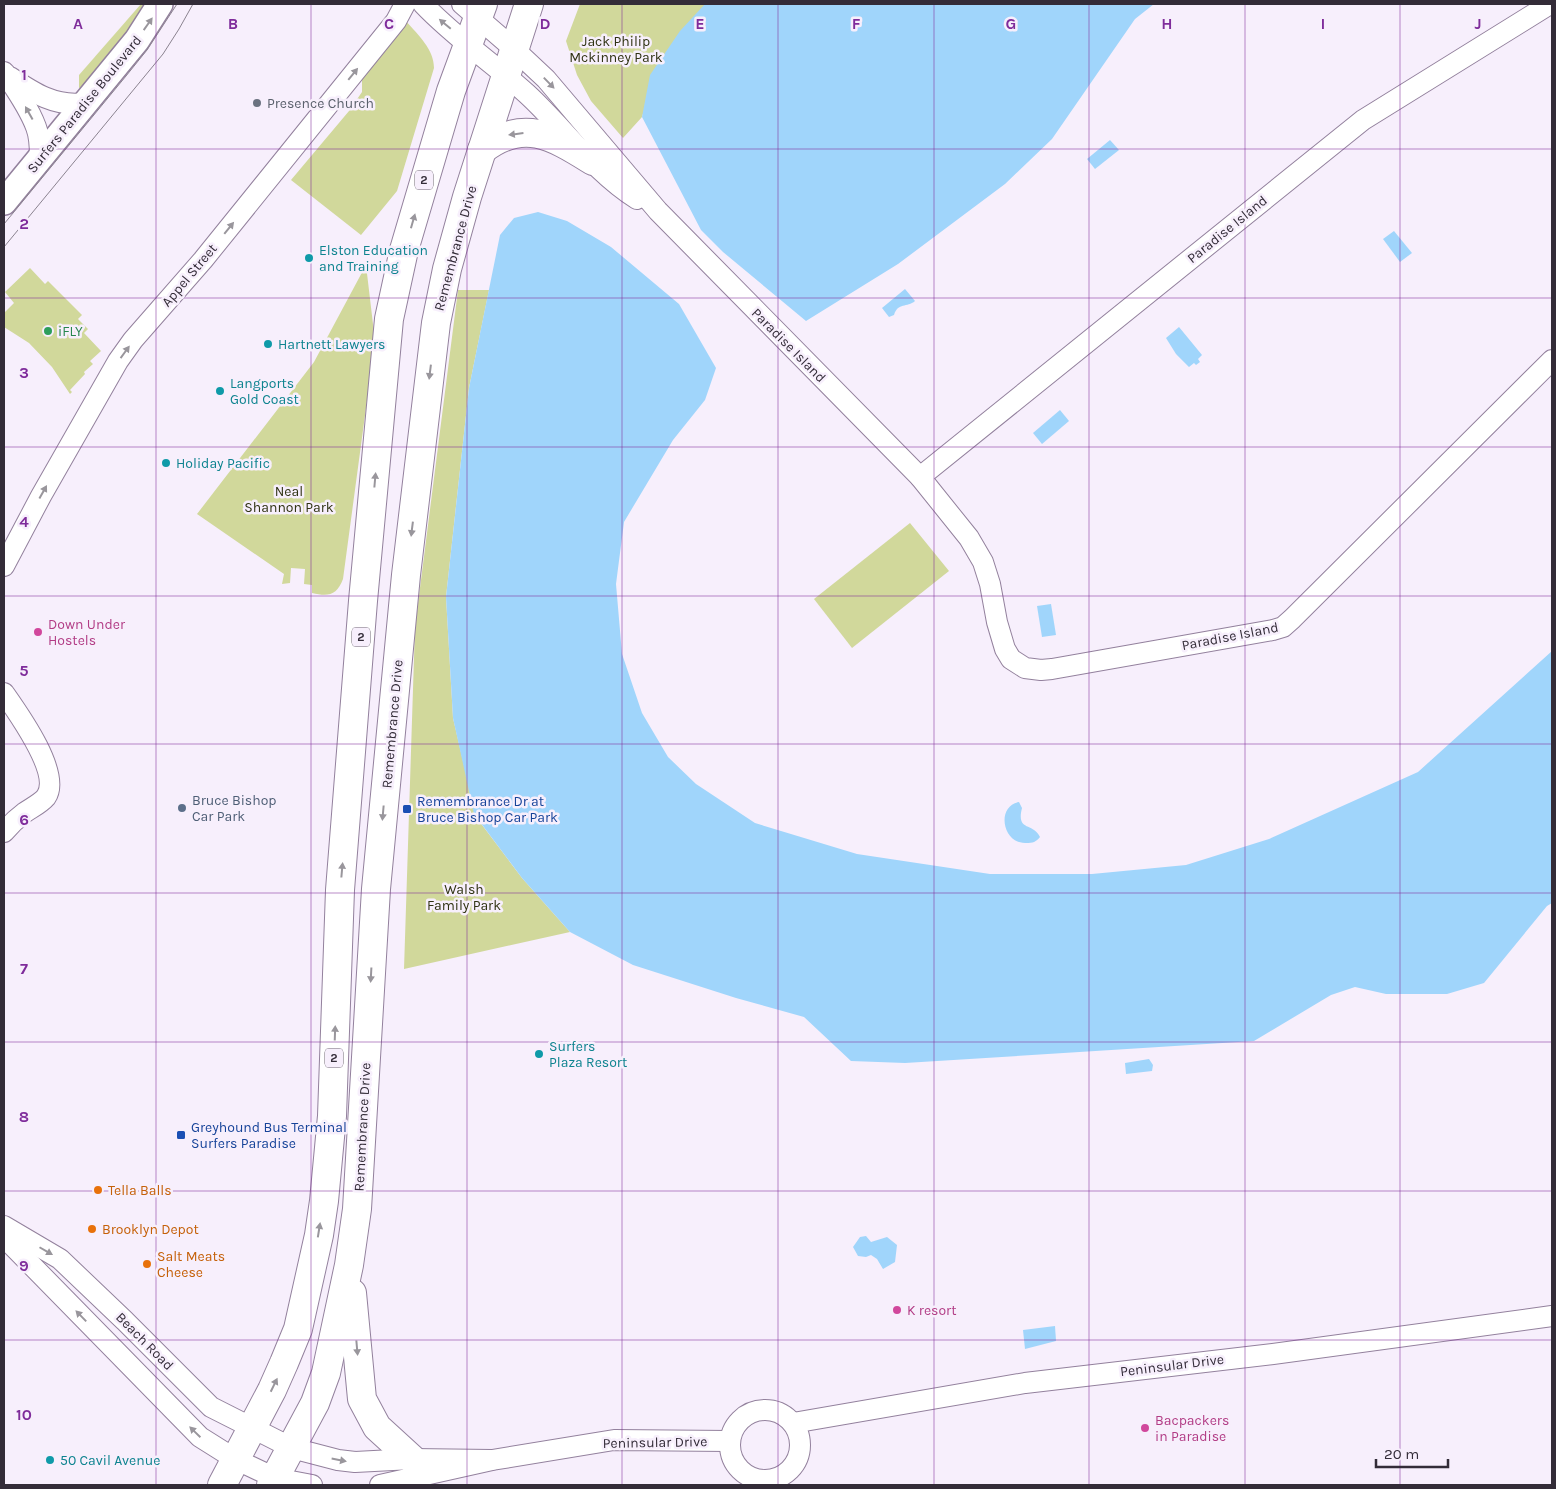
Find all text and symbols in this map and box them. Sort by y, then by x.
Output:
text: A [73,14,83,33]
text: B [228,14,238,33]
text: C [384,14,394,33]
text: D [540,14,551,33]
text: E [695,14,705,33]
text: F [852,14,861,33]
text: G [1006,14,1016,33]
text: H [1161,14,1173,33]
text: I [1321,14,1325,33]
text: J [1474,14,1482,33]
one-way arrow [143,17,153,31]
one-way arrow [438,19,451,30]
street label: Surfers Paradise Boulevard [24,32,145,177]
park label: Jack Philip Mckinney Park [569,33,663,66]
text: 1 [21,65,27,84]
one-way arrow [348,68,359,81]
one-way arrow [543,76,555,88]
place label: Presence Church [267,95,374,112]
marker: Presence Church [251,97,263,109]
one-way arrow [25,106,33,120]
one-way arrow [507,130,523,138]
road number: 2 [415,170,433,190]
street label: Remembrance Drive [431,184,480,313]
street label: Paradise Island [1184,192,1271,267]
one-way arrow [409,213,417,228]
text: 2 [19,214,29,233]
one-way arrow [224,221,235,234]
street label: Appel Street [158,240,221,310]
place label: Elston Education and Training [319,242,428,275]
marker: Elston Education and Training [303,252,315,264]
street label: Paradise Island [748,305,829,386]
place label: iFLY [58,323,83,340]
marker: iFLY [42,325,54,337]
place label: Hartnett Lawyers [278,336,385,353]
marker: Hartnett Lawyers [262,338,274,350]
one-way arrow [119,346,130,359]
text: 3 [19,363,29,382]
one-way arrow [426,364,434,380]
place label: Langports Gold Coast [230,375,299,408]
marker: Langports Gold Coast [214,385,226,397]
place label: Holiday Pacific [176,455,270,472]
marker: Holiday Pacific [160,457,172,469]
one-way arrow [371,472,379,488]
park label: Neal Shannon Park [244,483,334,516]
one-way arrow [39,485,47,500]
text: 4 [19,512,29,531]
one-way arrow [408,521,416,537]
place label: Down Under Hostels [48,616,126,649]
street label: Paradise Island [1180,619,1280,654]
marker: Down Under Hostels [32,626,44,638]
road number: 2 [352,628,370,646]
street label: Remembrance Drive [378,659,407,789]
text: 5 [19,661,29,680]
place label: Bruce Bishop Car Park [192,792,277,825]
place label: Remembrance Dr at Bruce Bishop Car Park [417,793,558,826]
marker: Bruce Bishop Car Park [176,802,188,814]
marker: Remembrance Dr at Bruce Bishop Car Park [401,803,413,815]
one-way arrow [379,805,387,821]
text: 6 [19,810,29,829]
one-way arrow [338,862,346,878]
park label: Walsh Family Park [427,881,501,914]
text: 7 [20,959,28,978]
one-way arrow [366,967,374,983]
one-way arrow [331,1025,339,1041]
place label: Surfers Plaza Resort [549,1038,627,1071]
road number: 2 [325,1048,343,1068]
marker: Surfers Plaza Resort [533,1048,545,1060]
street label: Remembrance Drive [351,1062,374,1192]
text: 8 [19,1107,29,1126]
place label: Greyhound Bus Terminal Surfers Paradise [191,1119,347,1152]
marker: Greyhound Bus Terminal Surfers Paradise [175,1129,187,1141]
place label: Tella Balls [108,1182,172,1199]
marker: Tella Balls [92,1184,104,1196]
place label: Brooklyn Depot [102,1221,199,1238]
one-way arrow [316,1221,324,1237]
marker: Brooklyn Depot [86,1223,98,1235]
one-way arrow [39,1246,53,1255]
place label: Salt Meats Cheese [157,1248,225,1281]
text: 9 [19,1256,29,1275]
marker: Salt Meats Cheese [141,1258,153,1270]
place label: K resort [907,1302,956,1319]
marker: K resort [891,1304,903,1316]
street label: Beach Road [112,1309,177,1374]
one-way arrow [75,1310,87,1322]
one-way arrow [353,1340,361,1356]
street label: Peninsular Drive [1119,1351,1225,1380]
one-way arrow [270,1378,278,1392]
text: 10 [16,1405,32,1424]
place label: Bacpackers in Paradise [1155,1412,1229,1445]
marker: Bacpackers in Paradise [1139,1422,1151,1434]
one-way arrow [189,1426,201,1438]
street label: Peninsular Drive [603,1433,707,1452]
scale bar [1376,1436,1448,1468]
text: 20 m [1384,1445,1419,1463]
place label: 50 Cavil Avenue [60,1452,160,1469]
marker: 50 Cavil Avenue [44,1454,56,1466]
one-way arrow [331,1456,347,1464]

